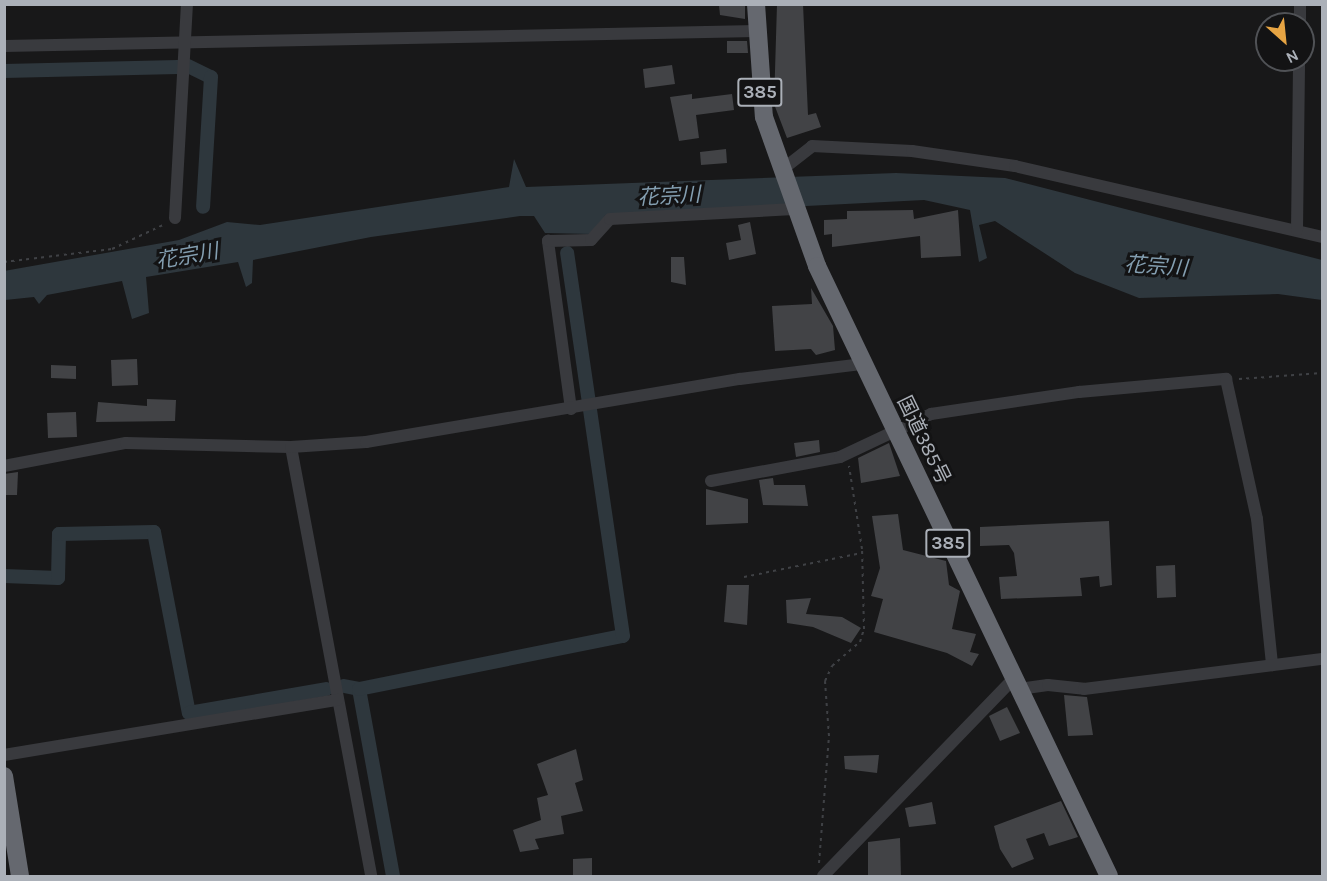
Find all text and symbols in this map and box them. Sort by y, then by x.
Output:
north arrow [1255,12,1315,72]
text: N [1283,46,1302,68]
road number: 385 [736,77,784,107]
water label: 花宗川 [637,182,701,210]
water label: 花宗川 [154,238,220,274]
water label: 花宗川 [1124,251,1188,281]
street label: 国道385号 [892,392,956,488]
road number: 385 [924,528,972,558]

